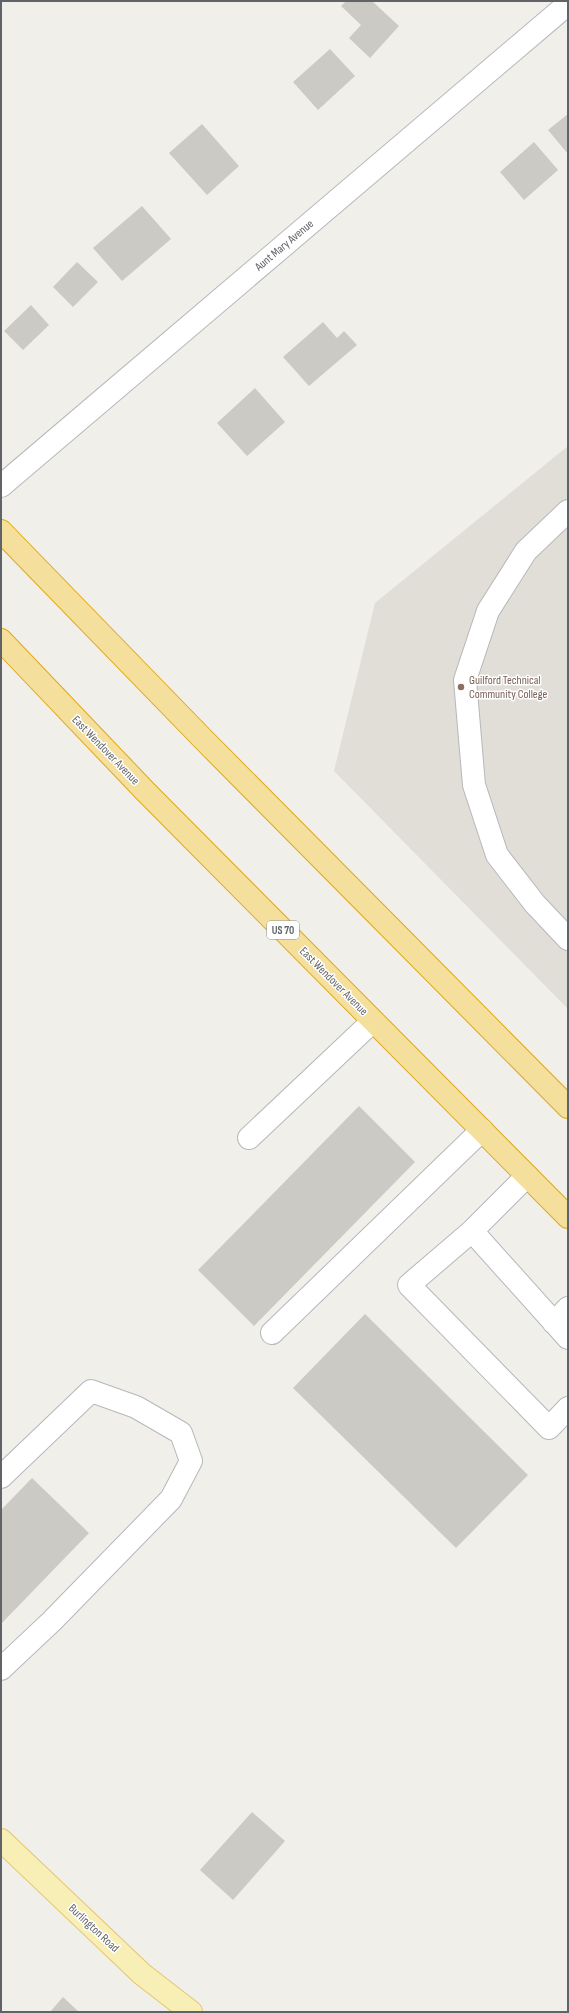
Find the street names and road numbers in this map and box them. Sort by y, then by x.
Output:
street label: Aunt Mary Avenue [251,216,317,275]
street label: East Wendover Avenue [69,712,143,788]
road number: US 70 [267,921,299,939]
street label: East Wendover Avenue [296,944,371,1019]
street label: Burlington Road [65,1901,122,1956]

